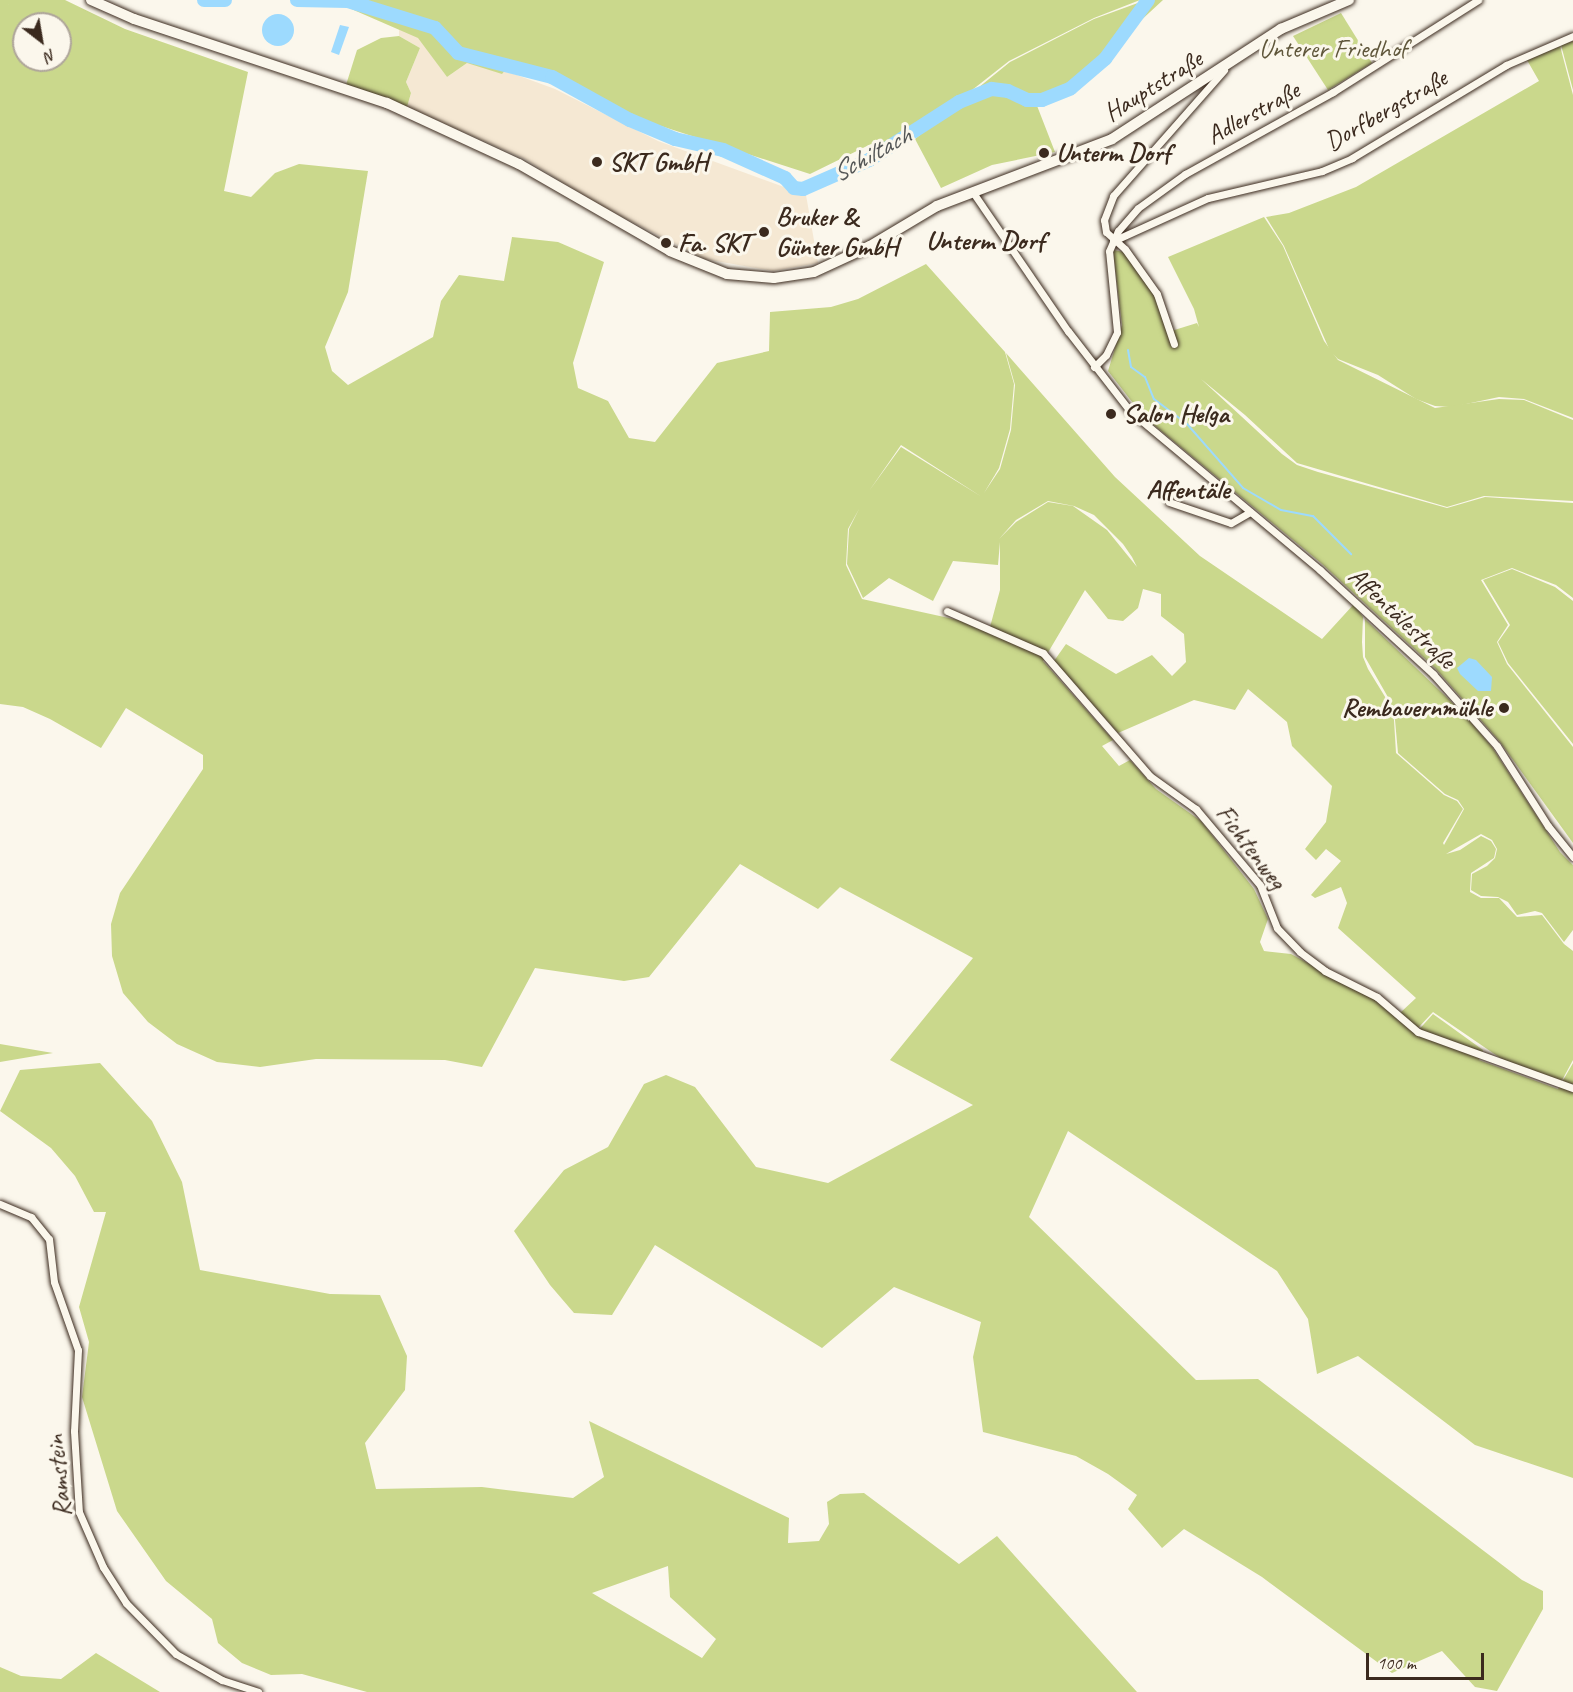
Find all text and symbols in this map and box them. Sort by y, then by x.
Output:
north arrow [12,12,72,72]
park label: Unterer Friedhof [1259,33,1407,65]
street label: Hauptstraße [1098,44,1208,128]
text: N [41,45,60,67]
street label: Dorfbergstraße [1319,62,1453,158]
street label: Adlerstraße [1201,75,1305,151]
water label: Schiltach [826,119,916,189]
place label: Unterm Dorf [1056,137,1170,169]
place label: SKT GmbH [609,146,708,178]
marker: Unterm Dorf [1037,146,1051,160]
marker: SKT GmbH [590,155,604,169]
place label: Bruker & Günter GmbH [776,201,898,262]
marker: Bruker & Günter GmbH [757,225,771,239]
district label: Unterm Dorf [926,225,1044,257]
place label: Fa. SKT [678,227,750,259]
marker: Fa. SKT [659,236,673,250]
place label: Salon Helga [1123,398,1228,430]
marker: Salon Helga [1104,407,1118,421]
district label: Affentäle [1146,474,1230,506]
street label: Affentälestraße [1342,561,1462,675]
place label: Rembauernmühle [1342,692,1492,724]
marker: Rembauernmühle [1497,701,1511,715]
street label: Fichtenweg [1209,799,1293,895]
street label: Ramstein [39,1434,79,1518]
scale bar [1369,1641,1488,1679]
text: 100 m [1377,1652,1416,1674]

